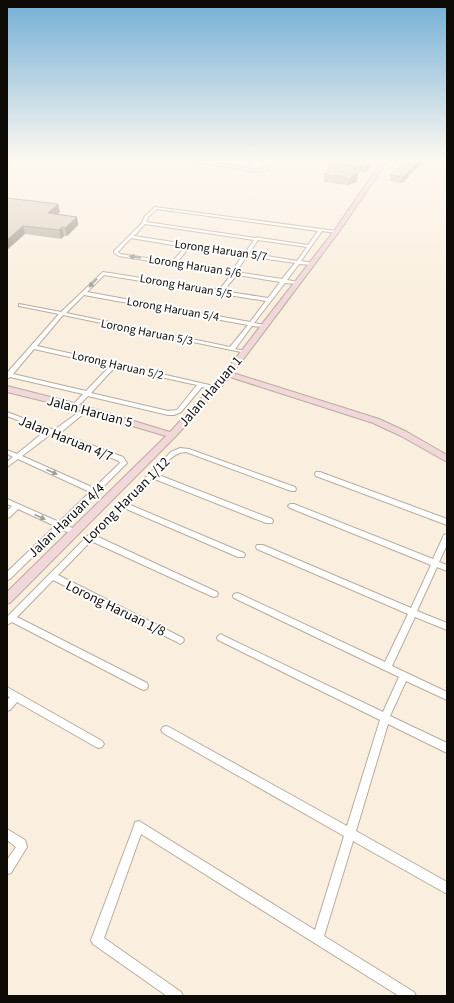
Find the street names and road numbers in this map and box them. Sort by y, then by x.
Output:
street label: Lorong Haruan 5/7 [173,236,268,265]
street label: Lorong Haruan 5/6 [147,251,242,282]
street label: Lorong Haruan 5/5 [138,270,233,303]
street label: Lorong Haruan 5/4 [125,293,220,326]
street label: Lorong Haruan 5/3 [99,315,194,350]
street label: Lorong Haruan 5/2 [70,347,165,384]
street label: Jalan Haruan 1 [174,352,247,431]
street label: Jalan Haruan 5 [45,391,135,433]
street label: Jalan Haruan 4/7 [16,411,116,467]
street label: Lorong Haruan 1/12 [79,453,175,549]
street label: Jalan Haruan 4/4 [24,479,110,563]
street label: Lorong Haruan 1/8 [62,576,169,642]

